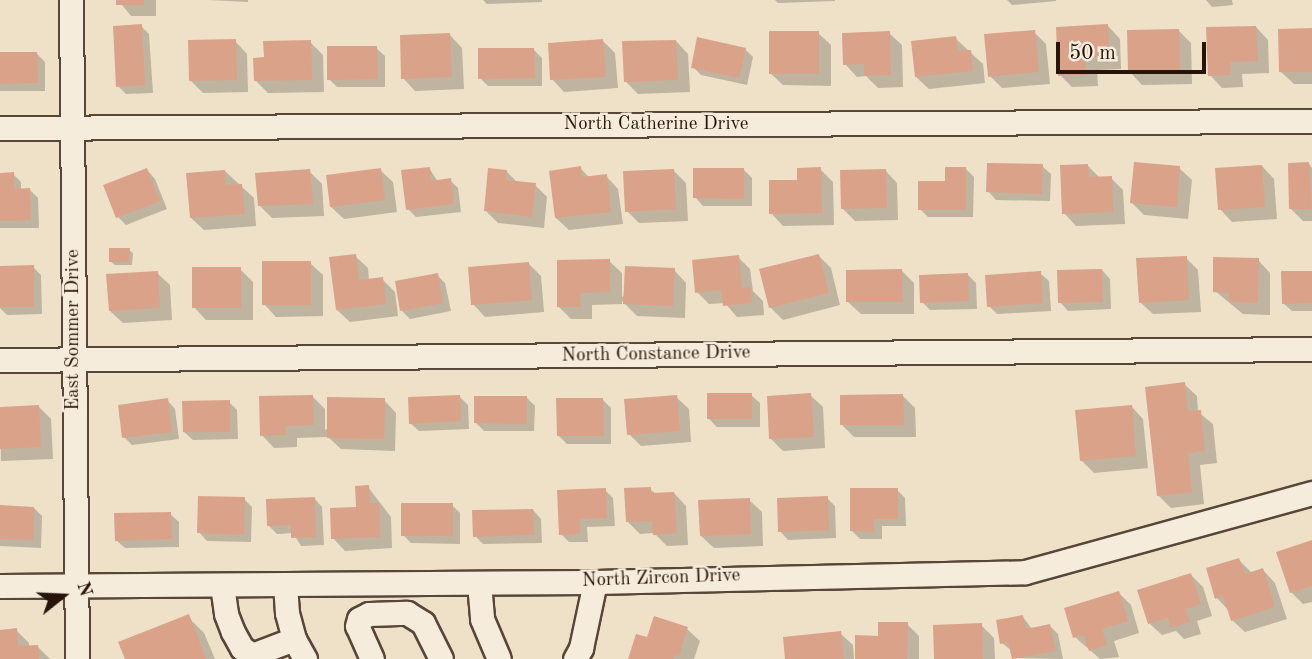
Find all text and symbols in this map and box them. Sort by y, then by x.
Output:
scale bar [1060,28,1210,72]
text: 50 m [1069,43,1116,64]
street label: North Catherine Drive [564,114,748,136]
street label: East Sommer Drive [63,249,85,411]
street label: North Constance Drive [561,342,751,368]
north arrow [28,561,98,631]
street label: North Zircon Drive [581,565,741,593]
text: N [72,580,95,599]

